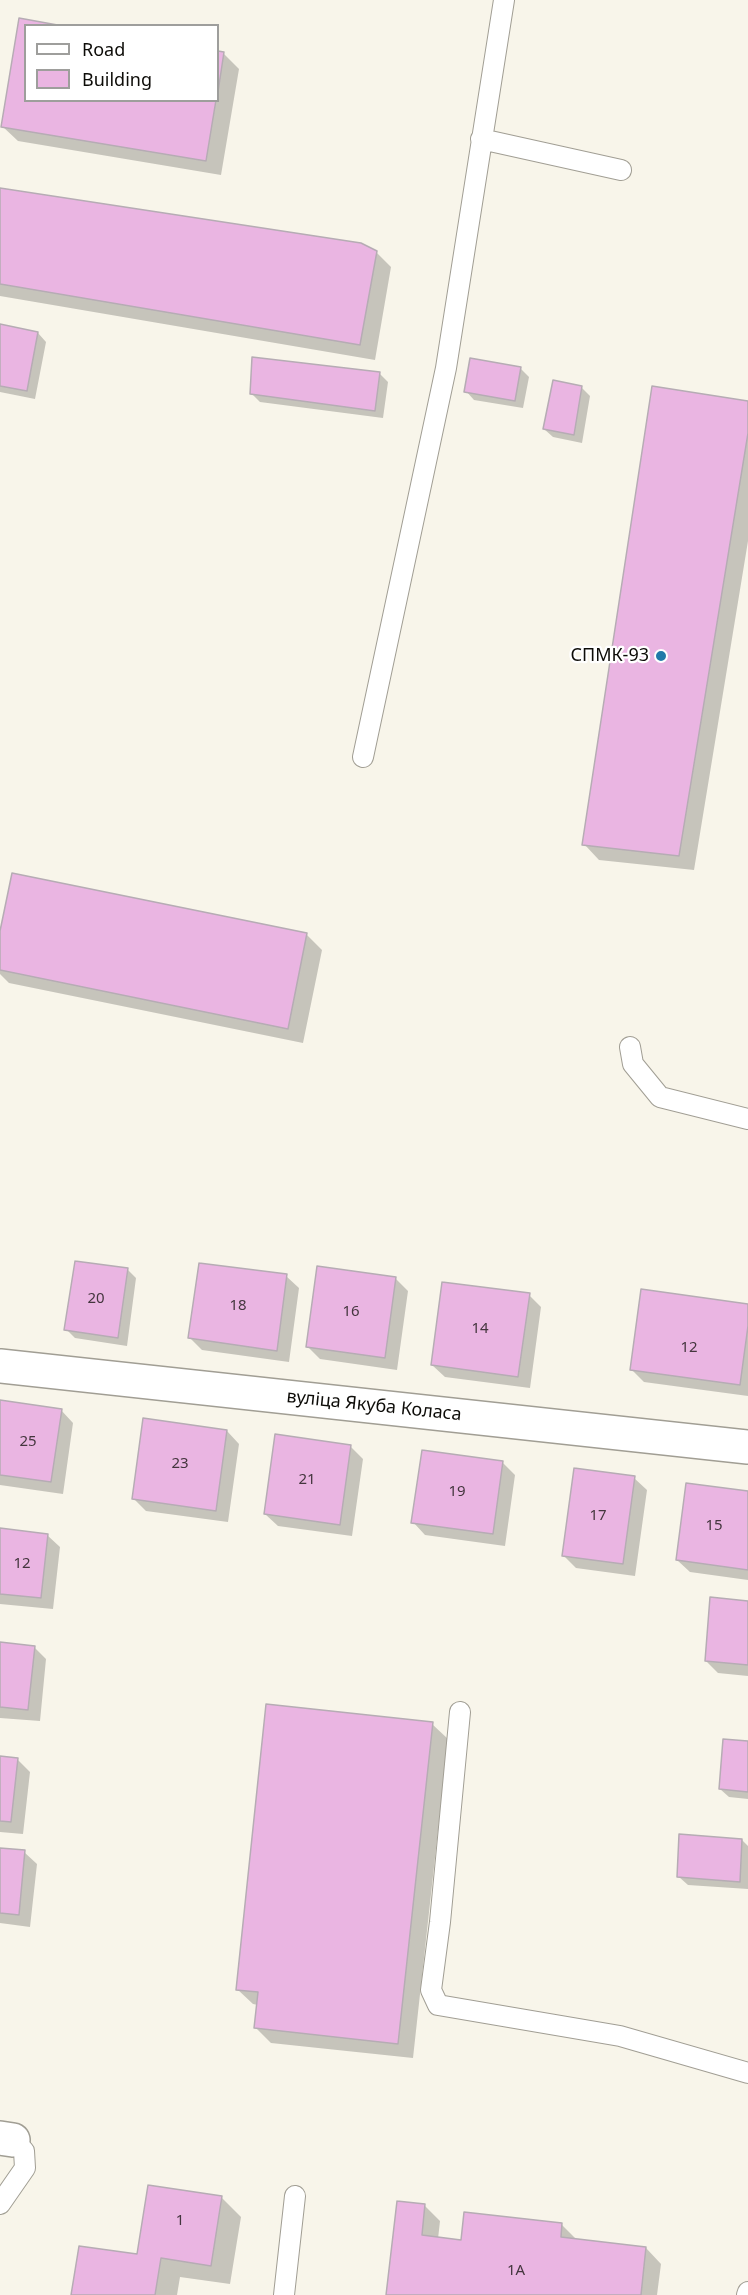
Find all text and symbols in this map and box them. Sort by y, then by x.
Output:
legend [24,24,219,102]
text: Road [82,37,125,61]
text: Building [82,67,152,91]
place label: СПМК-93 [571,645,649,667]
marker: СПМК-93 [654,649,668,663]
house number: 20 [87,1290,105,1308]
house number: 18 [229,1297,247,1315]
house number: 16 [342,1303,360,1321]
house number: 14 [471,1320,489,1338]
house number: 12 [680,1339,698,1357]
street label: вуліца Якуба Коласа [285,1386,463,1426]
house number: 25 [19,1433,37,1451]
house number: 23 [171,1455,189,1473]
house number: 21 [298,1471,316,1489]
house number: 19 [448,1483,466,1501]
house number: 17 [589,1507,607,1525]
house number: 15 [705,1517,723,1535]
house number: 12 [13,1555,31,1573]
house number: 1 [176,2212,184,2230]
house number: 1А [507,2262,525,2280]

